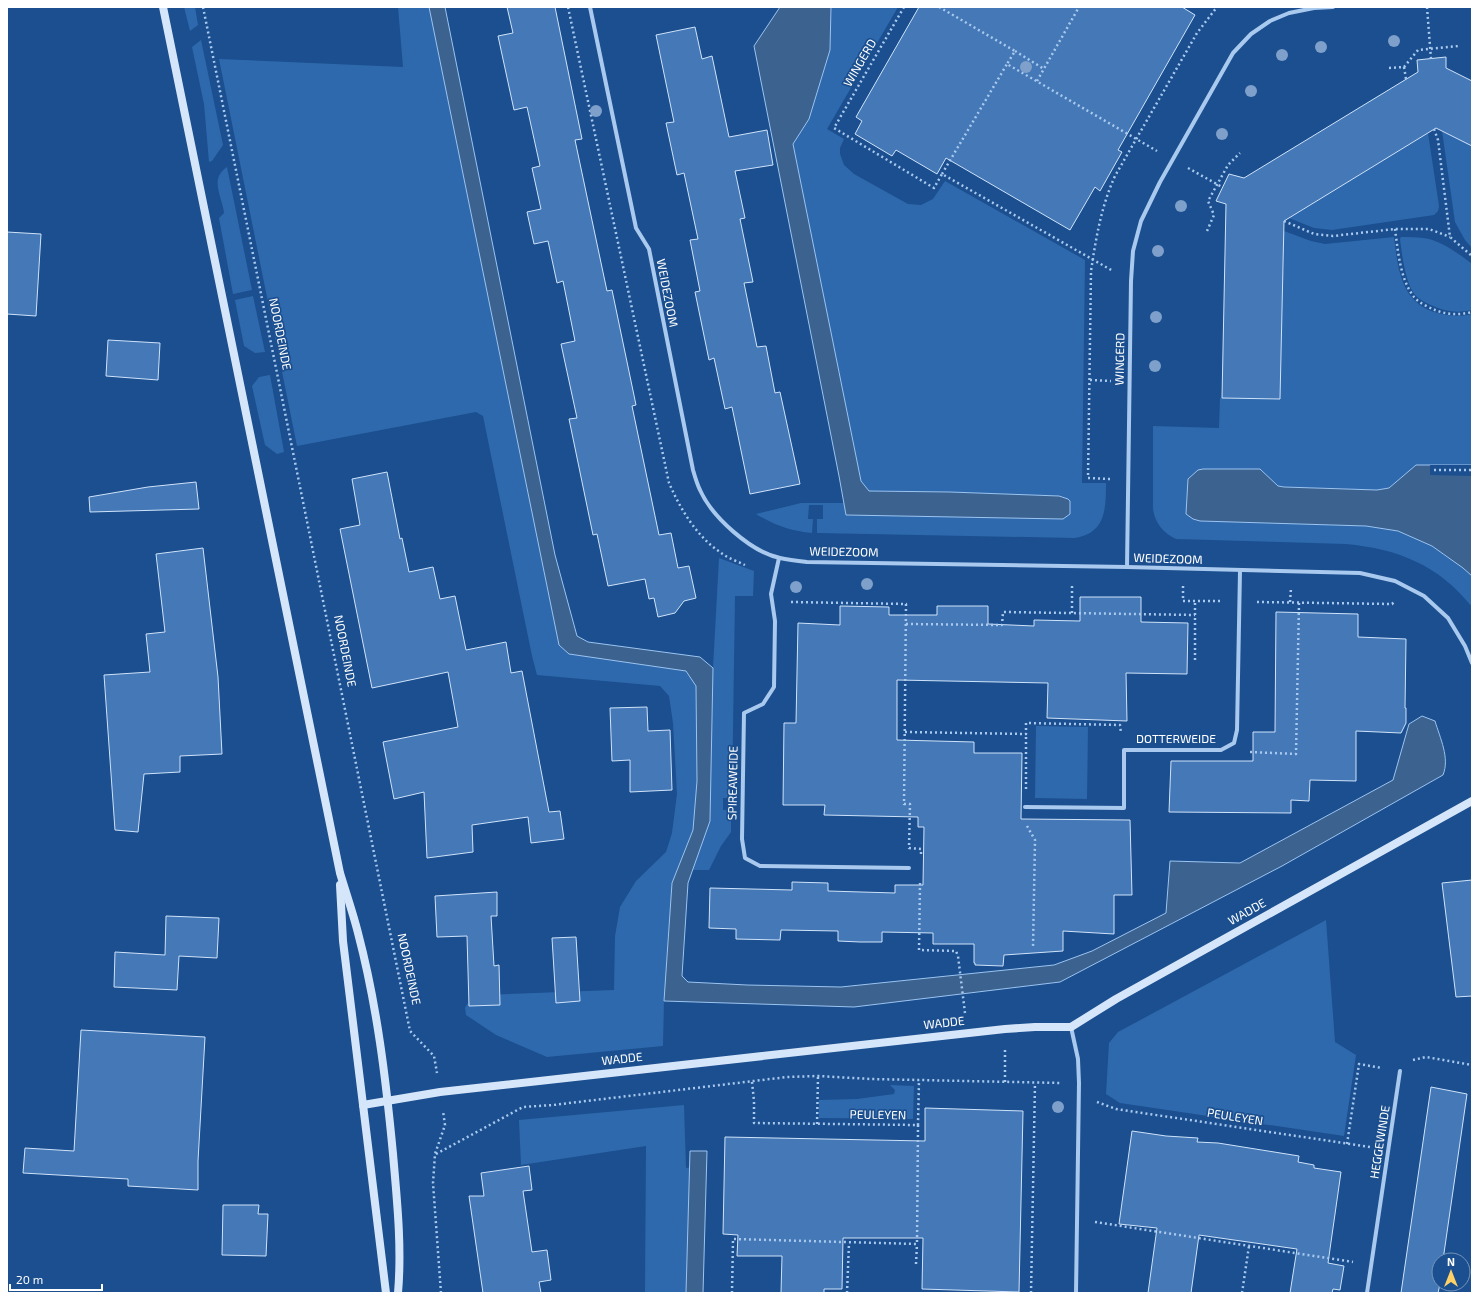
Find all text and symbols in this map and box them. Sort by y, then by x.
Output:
street label: WINGERD [840,36,878,89]
street label: WEIDEZOOM [655,258,681,328]
street label: NOORDEINDE [267,297,295,371]
street label: WINGERD [1112,333,1126,385]
street label: WEIDEZOOM [809,543,879,559]
street label: WEIDEZOOM [1133,550,1203,566]
street label: NOORDEINDE [332,614,360,688]
street label: DOTTERWEIDE [1136,731,1216,745]
street label: SPIREAWEIDE [724,745,740,820]
street label: WADDE [1225,895,1268,927]
street label: NOORDEINDE [396,932,424,1006]
street label: WADDE [923,1013,965,1031]
street label: WADDE [601,1049,643,1067]
street label: HEGGEWINDE [1366,1104,1392,1180]
street label: PEULEYEN [1206,1105,1264,1127]
street label: PEULEYEN [850,1107,906,1121]
north arrow [1431,1252,1471,1292]
text: N [1447,1255,1455,1268]
scale bar [10,1266,102,1292]
text: 20 m [16,1272,43,1286]

